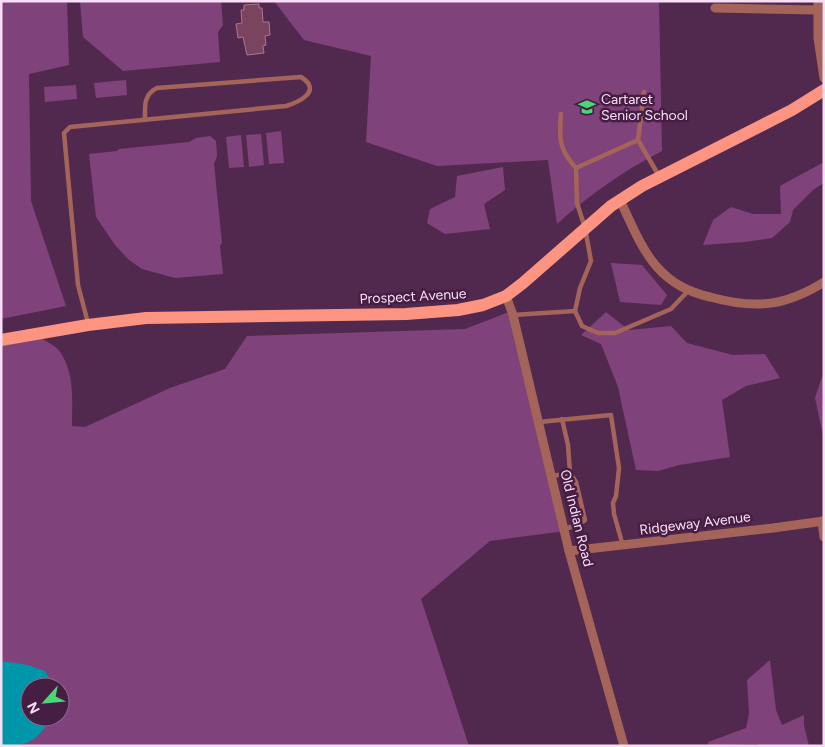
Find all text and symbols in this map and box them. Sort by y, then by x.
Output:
place label: Cartaret Senior School [601,91,688,124]
school or university icon: Cartaret Senior School [577,97,597,117]
street label: Prospect Avenue [359,285,467,308]
street label: Old Indian Road [556,468,597,568]
street label: Ridgeway Avenue [638,508,752,539]
north arrow [20,677,70,727]
text: N [24,699,44,716]

